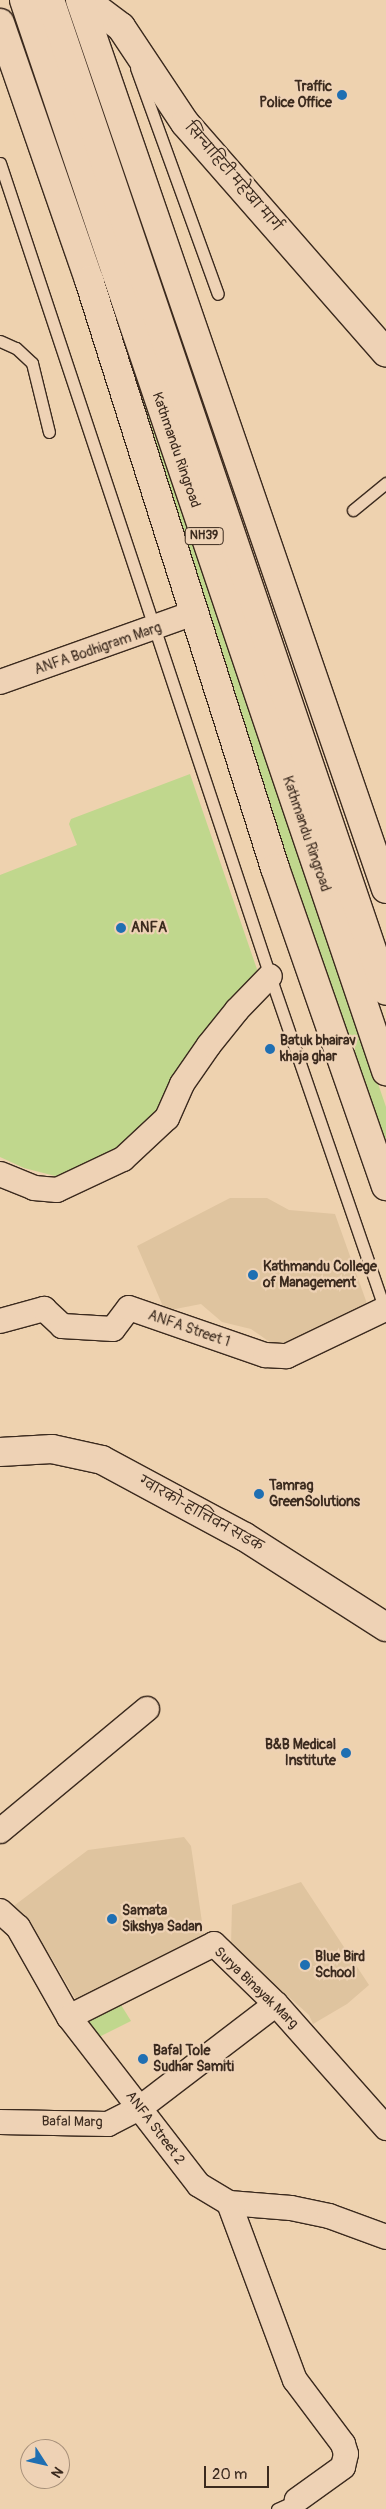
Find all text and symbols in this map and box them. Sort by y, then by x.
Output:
place label: Traffic Police Office [259,79,332,111]
marker: Traffic Police Office [336,89,348,101]
street label: सिन्चाहिटी महेखा मार्ग [181,119,285,235]
street label: Kathmandu Ringroad [148,390,204,510]
road number: NH39 [184,526,224,546]
street label: ANFA Bodhigram Marg [32,619,164,679]
street label: Kathmandu Ringroad [278,774,334,894]
place label: ANFA [131,920,167,936]
marker: ANFA [115,922,127,934]
place label: Batuk bhairav khaja ghar [280,1033,356,1066]
marker: Batuk bhairav khaja ghar [264,1043,276,1055]
place label: Kathmandu College of Management [263,1259,377,1292]
marker: Kathmandu College of Management [247,1269,259,1281]
street label: ANFA Street 1 [146,1307,232,1351]
street label: ग्वारको-हात्तिवन सडक [136,1473,266,1555]
place label: Tamrag GreenSolutions [269,1478,360,1510]
marker: Tamrag GreenSolutions [253,1488,265,1500]
place label: B&B Medical Institute [265,1737,336,1770]
marker: B&B Medical Institute [340,1747,352,1759]
place label: Samata Sikshya Sadan [122,1903,202,1935]
marker: Samata Sikshya Sadan [106,1913,118,1925]
street label: Surya Binayak Marg [210,1944,302,2032]
place label: Blue Bird School [315,1949,365,1981]
marker: Blue Bird School [299,1959,311,1971]
place label: Bafal Tole Sudhar Samiti [153,2043,234,2076]
marker: Bafal Tole Sudhar Samiti [137,2053,149,2065]
street label: ANFA Street 2 [122,2088,188,2168]
street label: Bafal Marg [41,2113,103,2131]
north arrow [20,2439,70,2489]
scale bar [206,2456,271,2488]
text: N [47,2464,67,2481]
text: 20 m [212,2465,247,2484]

